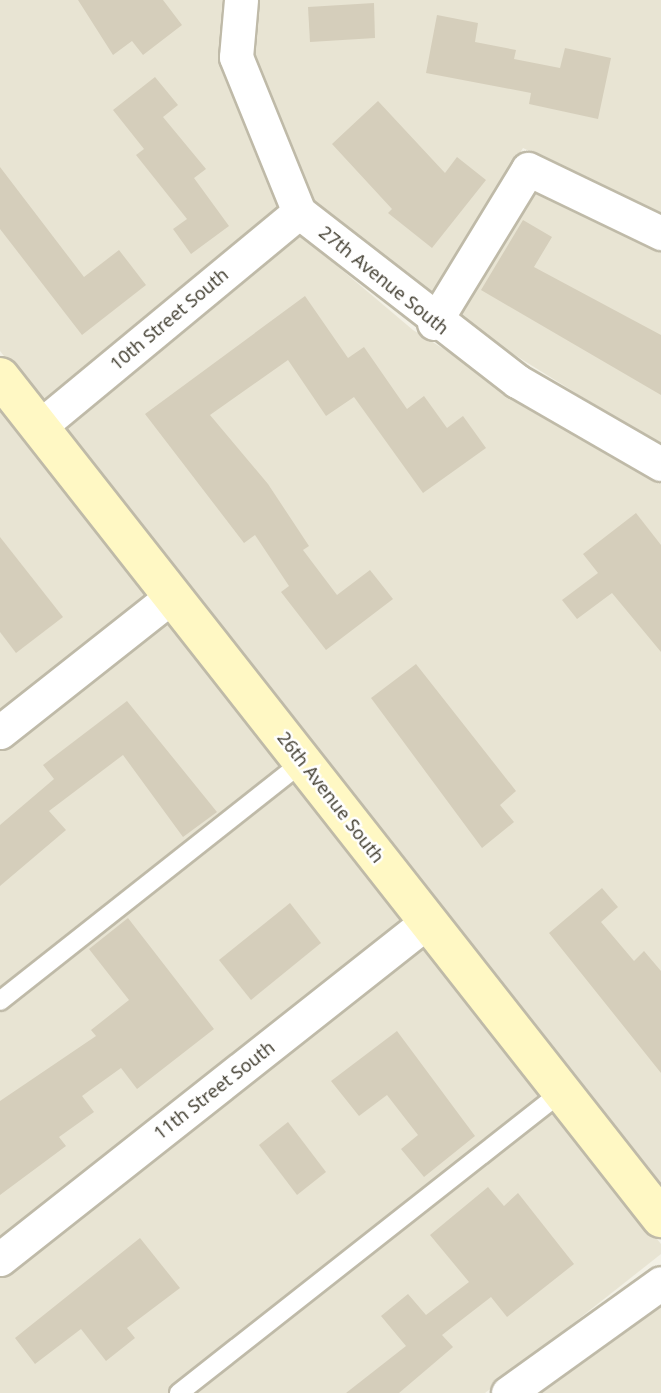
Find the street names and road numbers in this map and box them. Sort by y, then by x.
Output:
street label: 27th Avenue South [315,221,453,339]
street label: 10th Street South [106,263,232,375]
street label: 26th Avenue South [273,727,389,867]
street label: 11th Street South [149,1036,279,1144]

